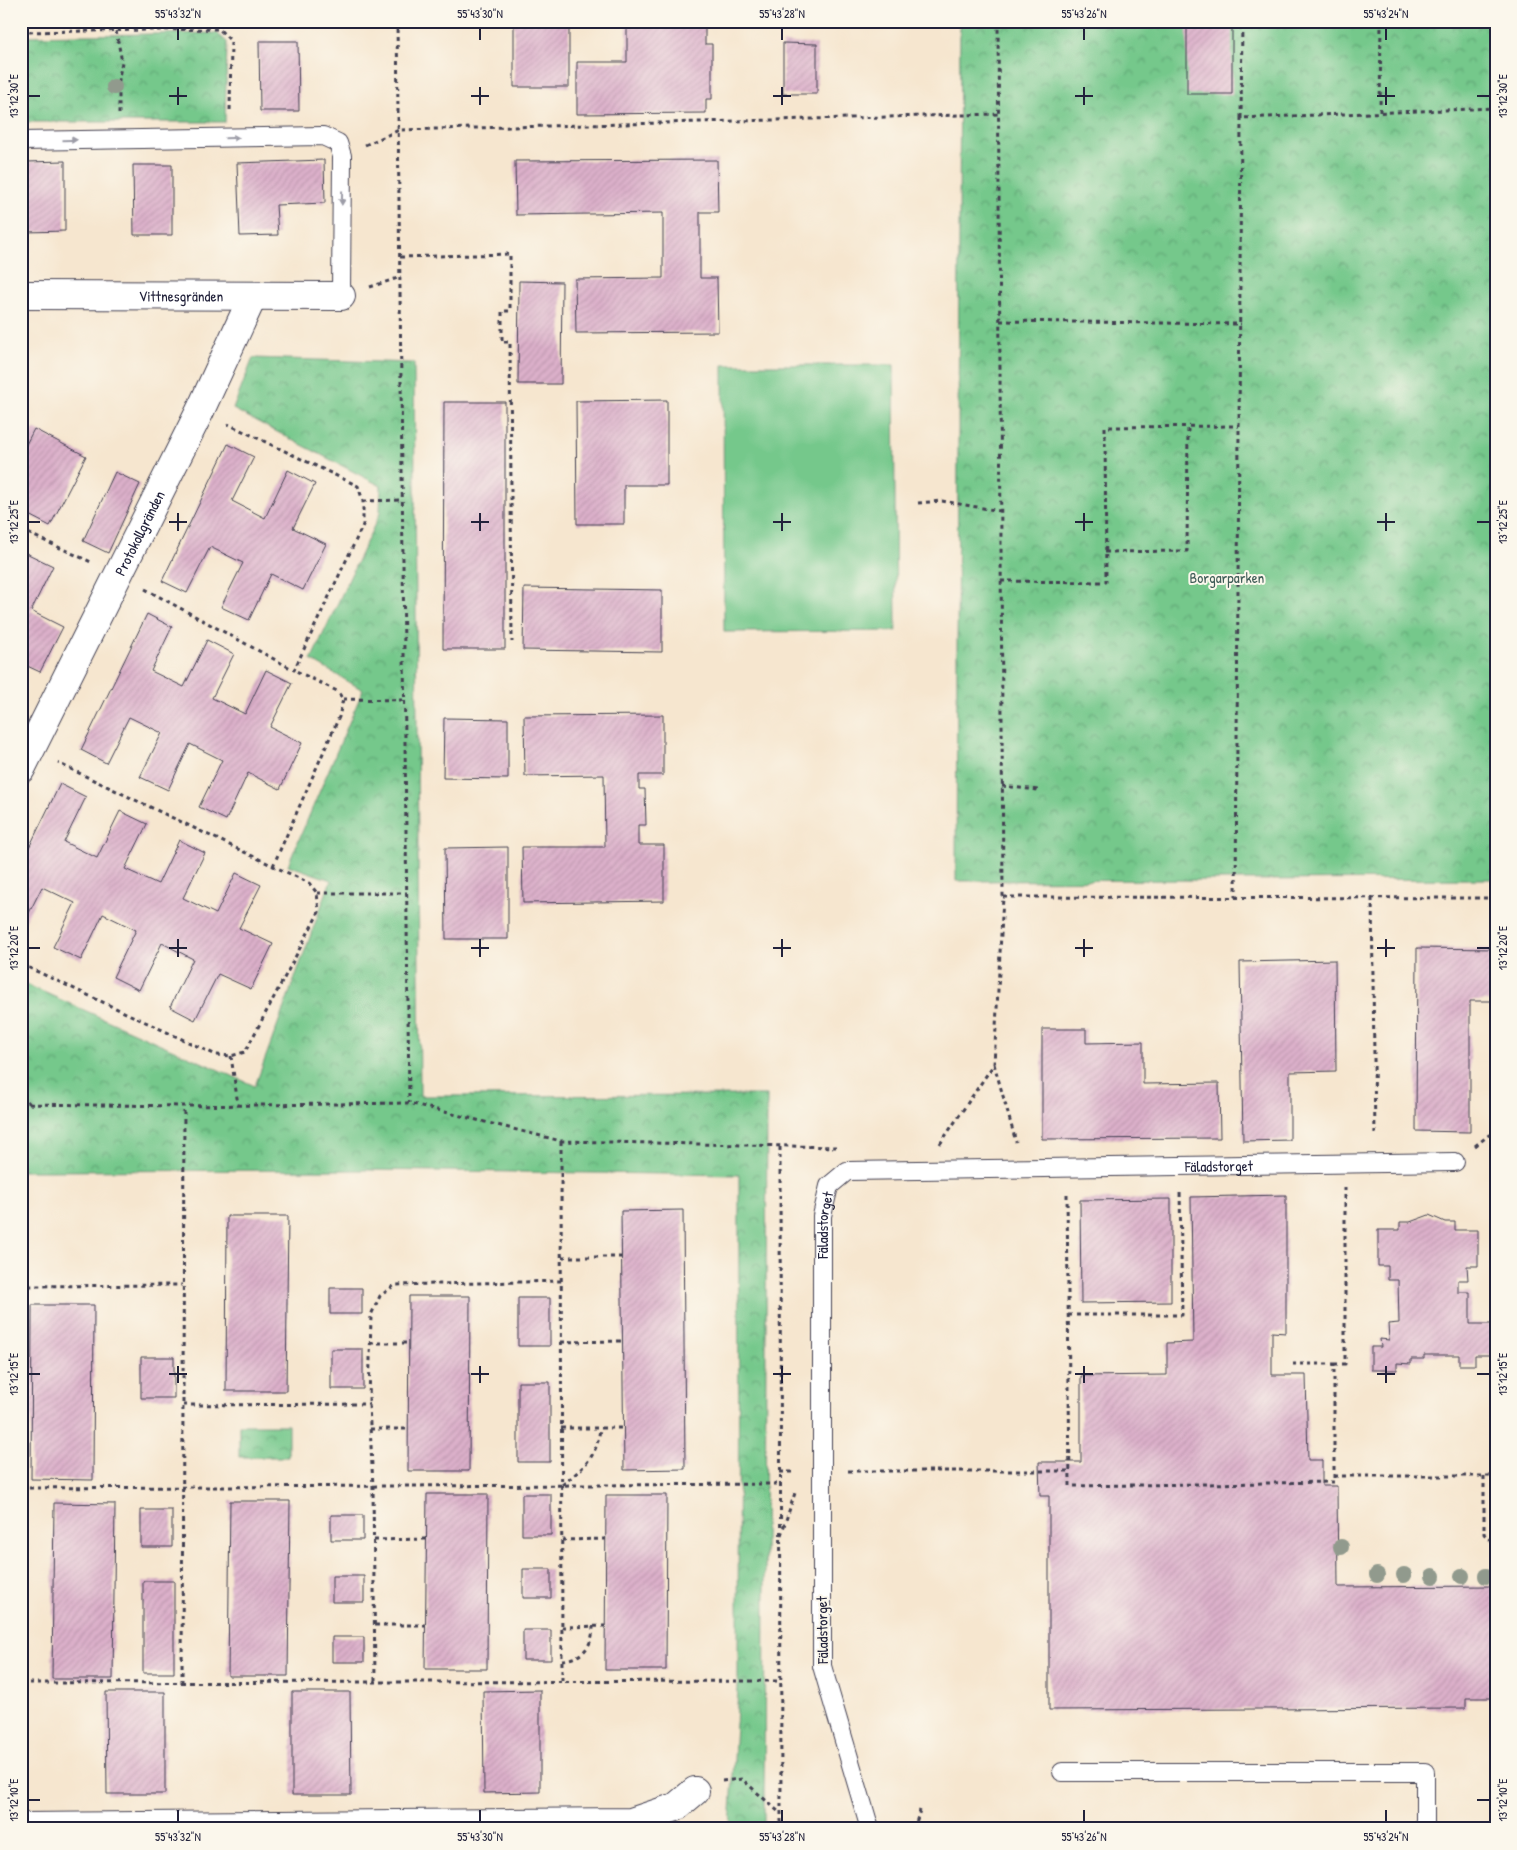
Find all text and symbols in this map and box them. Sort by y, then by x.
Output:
text: 55°43'32"N [155,5,201,22]
text: 55°43'30"N [457,5,503,22]
text: 55°43'28"N [759,5,805,22]
text: 55°43'26"N [1061,5,1107,22]
text: 55°43'24"N [1364,5,1408,22]
text: 13°12'30"E [5,73,22,118]
text: 13°12'30"E [1494,73,1511,118]
one-way arrow [225,134,241,142]
one-way arrow [62,136,78,144]
one-way arrow [338,190,346,206]
street label: Vittnesgränden [139,285,223,306]
street label: Protokollgränden [109,486,169,579]
text: 13°12'25"E [5,499,22,544]
text: 13°12'25"E [1494,499,1511,544]
park label: Borgarparken [1190,567,1265,588]
text: 13°12'20"E [5,925,22,970]
text: 13°12'20"E [1494,925,1511,970]
street label: Fäladstorget [1184,1154,1254,1177]
street label: Fäladstorget [812,1188,838,1260]
text: 13°12'15"E [5,1352,22,1395]
text: 13°12'15"E [1494,1352,1511,1395]
street label: Fäladstorget [811,1595,833,1665]
text: 13°12'10"E [5,1778,22,1822]
text: 13°12'10"E [1494,1778,1511,1822]
text: 55°43'32"N [155,1828,201,1845]
text: 55°43'30"N [457,1828,503,1845]
text: 55°43'28"N [759,1828,805,1845]
text: 55°43'26"N [1061,1828,1107,1845]
text: 55°43'24"N [1364,1828,1408,1845]

